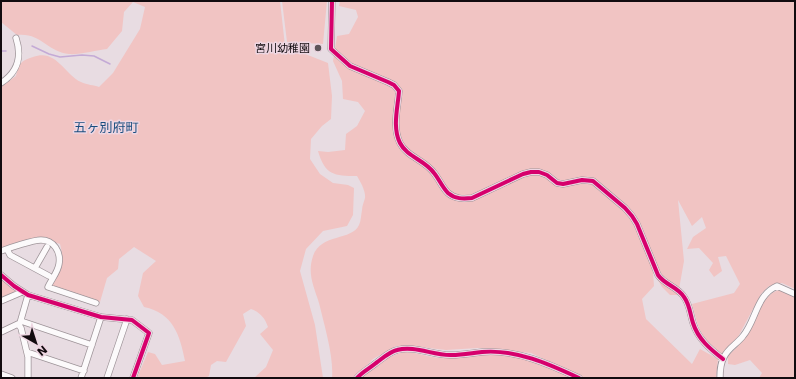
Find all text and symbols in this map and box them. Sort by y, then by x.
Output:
place label: 宮川幼稚園 [255,42,310,55]
marker: 宮川幼稚園 [313,43,323,53]
district label: 五ヶ別府町 [73,120,139,135]
north arrow [16,323,56,363]
text: N [34,342,50,358]

